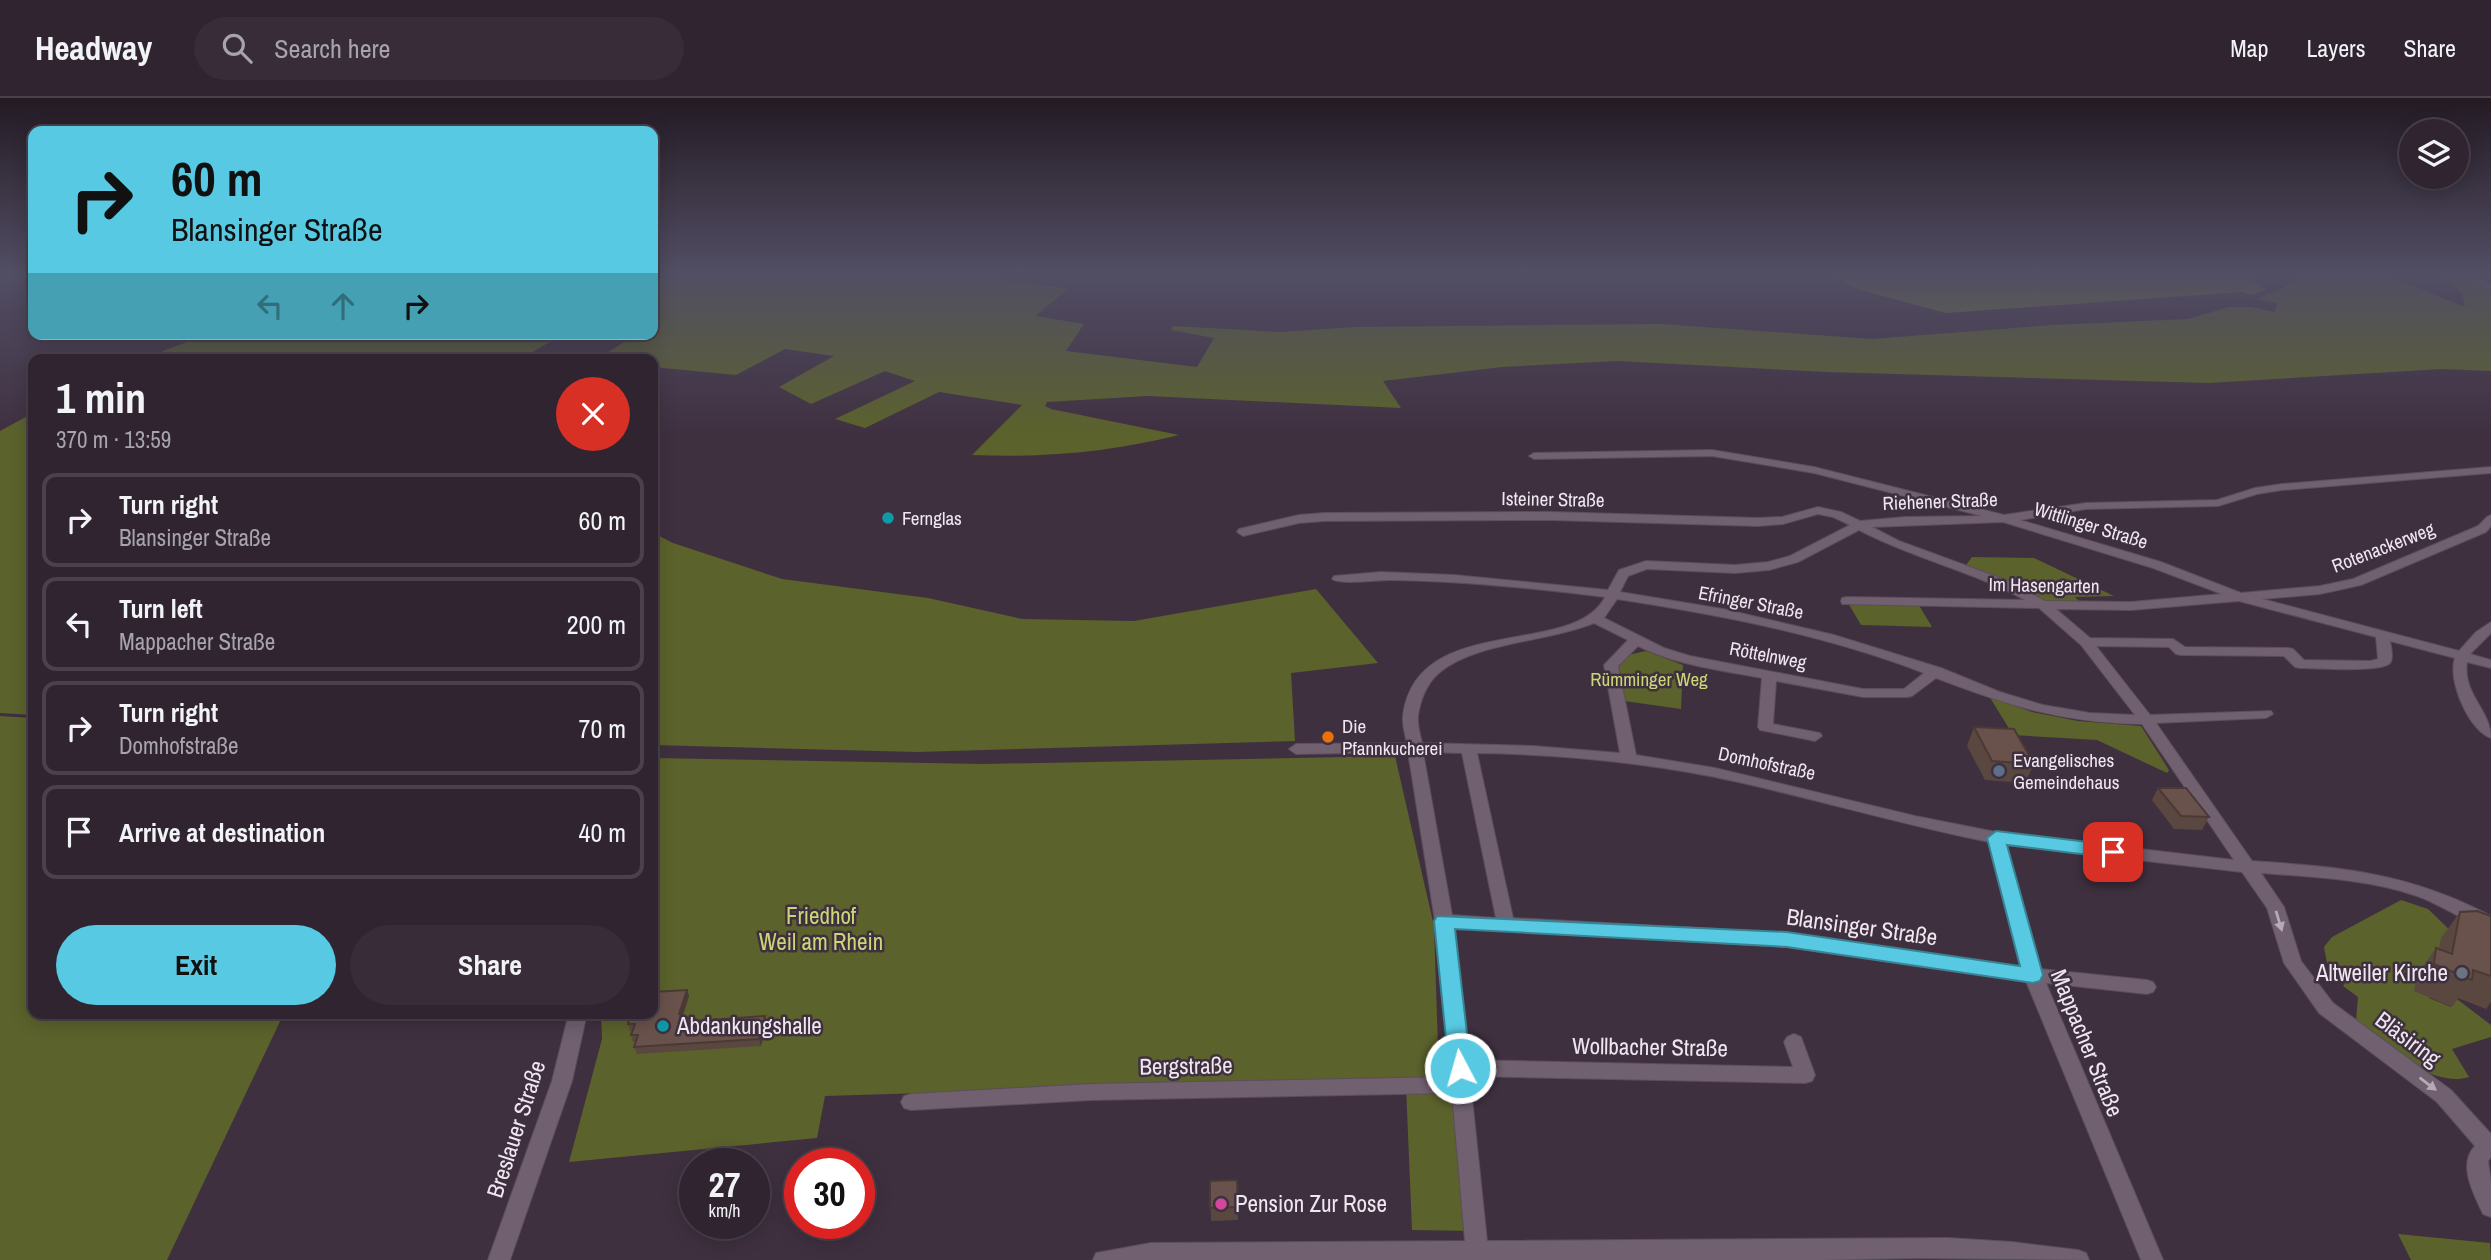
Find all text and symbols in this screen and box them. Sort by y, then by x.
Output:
search box [194,17,684,80]
text: Headway [35,26,152,70]
icon: search [218,29,256,67]
text: Search here [274,31,390,66]
text: Map [2230,32,2268,64]
text: Layers [2306,32,2365,64]
text: Share [2403,32,2456,64]
map controls [2399,119,2469,189]
button: layers [2399,119,2469,189]
text: 60 m [171,145,263,211]
icon: right [56,154,147,245]
text: Blansinger Straße [171,208,383,251]
icon: left [251,287,289,325]
icon: ahead [324,287,362,325]
icon: right [397,287,435,325]
text: 1 min [56,370,146,426]
button: close [556,377,630,451]
text: 370 m · 13:59 [56,424,171,455]
street label: Isteiner Straße [1501,485,1605,513]
street label: Riehener Straße [1882,486,1998,516]
text: Turn right [119,487,218,522]
street label: Wittlinger Straße [2031,495,2151,555]
icon: right [60,501,98,539]
text: 60 m [579,503,626,538]
place label: Fernglas [902,505,962,531]
marker: Fernglas [880,510,896,526]
street label: Rotenackerweg [2328,515,2438,579]
text: Blansinger Straße [119,522,271,553]
street label: Im Hasengarten [1988,571,2100,599]
street label: Efringer Straße [1696,579,1806,625]
text: Turn left [119,591,203,626]
icon: left [60,605,98,643]
text: 200 m [567,607,626,642]
text: Mappacher Straße [119,626,275,657]
street label: Röttelnweg [1727,635,1809,675]
park label: Rümminger Weg [1590,666,1708,692]
text: Turn right [119,695,218,730]
icon: right [60,709,98,747]
text: 70 m [579,711,626,746]
place label: Die Pfannkucherei [1342,713,1442,761]
marker: Die Pfannkucherei [1320,729,1336,745]
text: Domhofstraße [119,730,239,761]
street label: Domhofstraße [1716,740,1818,786]
place label: Evangelisches Gemeindehaus [2013,747,2120,795]
marker: Evangelisches Gemeindehaus [1991,763,2007,779]
icon: arrive [60,813,98,851]
text: Arrive at destination [119,815,325,850]
text: 40 m [579,815,626,850]
pin [2083,822,2143,882]
icon: arrive [2094,833,2132,871]
park label: Friedhof Weil am Rhein [759,900,883,957]
street label: Blansinger Straße [1785,901,1939,952]
one-way arrow [2275,911,2285,932]
button: Exit [56,925,336,1005]
button: Share [350,925,630,1005]
place label: Altweiler Kirche [2315,957,2448,988]
street label: Mappacher Straße [2044,965,2131,1121]
marker: Altweiler Kirche [2454,965,2470,981]
street label: Bläsiring [2369,1004,2448,1074]
place label: Abdankungshalle [676,1010,822,1041]
marker: Abdankungshalle [655,1018,671,1034]
street label: Wollbacher Straße [1572,1030,1728,1063]
position arrow [1423,1031,1497,1105]
street label: Bergstraße [1139,1049,1233,1082]
street label: Breslauer Straße [479,1056,552,1201]
one-way arrow [2419,1077,2437,1091]
speed limit sign: 30 [784,1148,875,1239]
text: 27 [709,1161,740,1208]
place label: Pension Zur Rose [1235,1188,1387,1219]
marker: Pension Zur Rose [1213,1196,1229,1212]
text: km/h [709,1198,741,1223]

